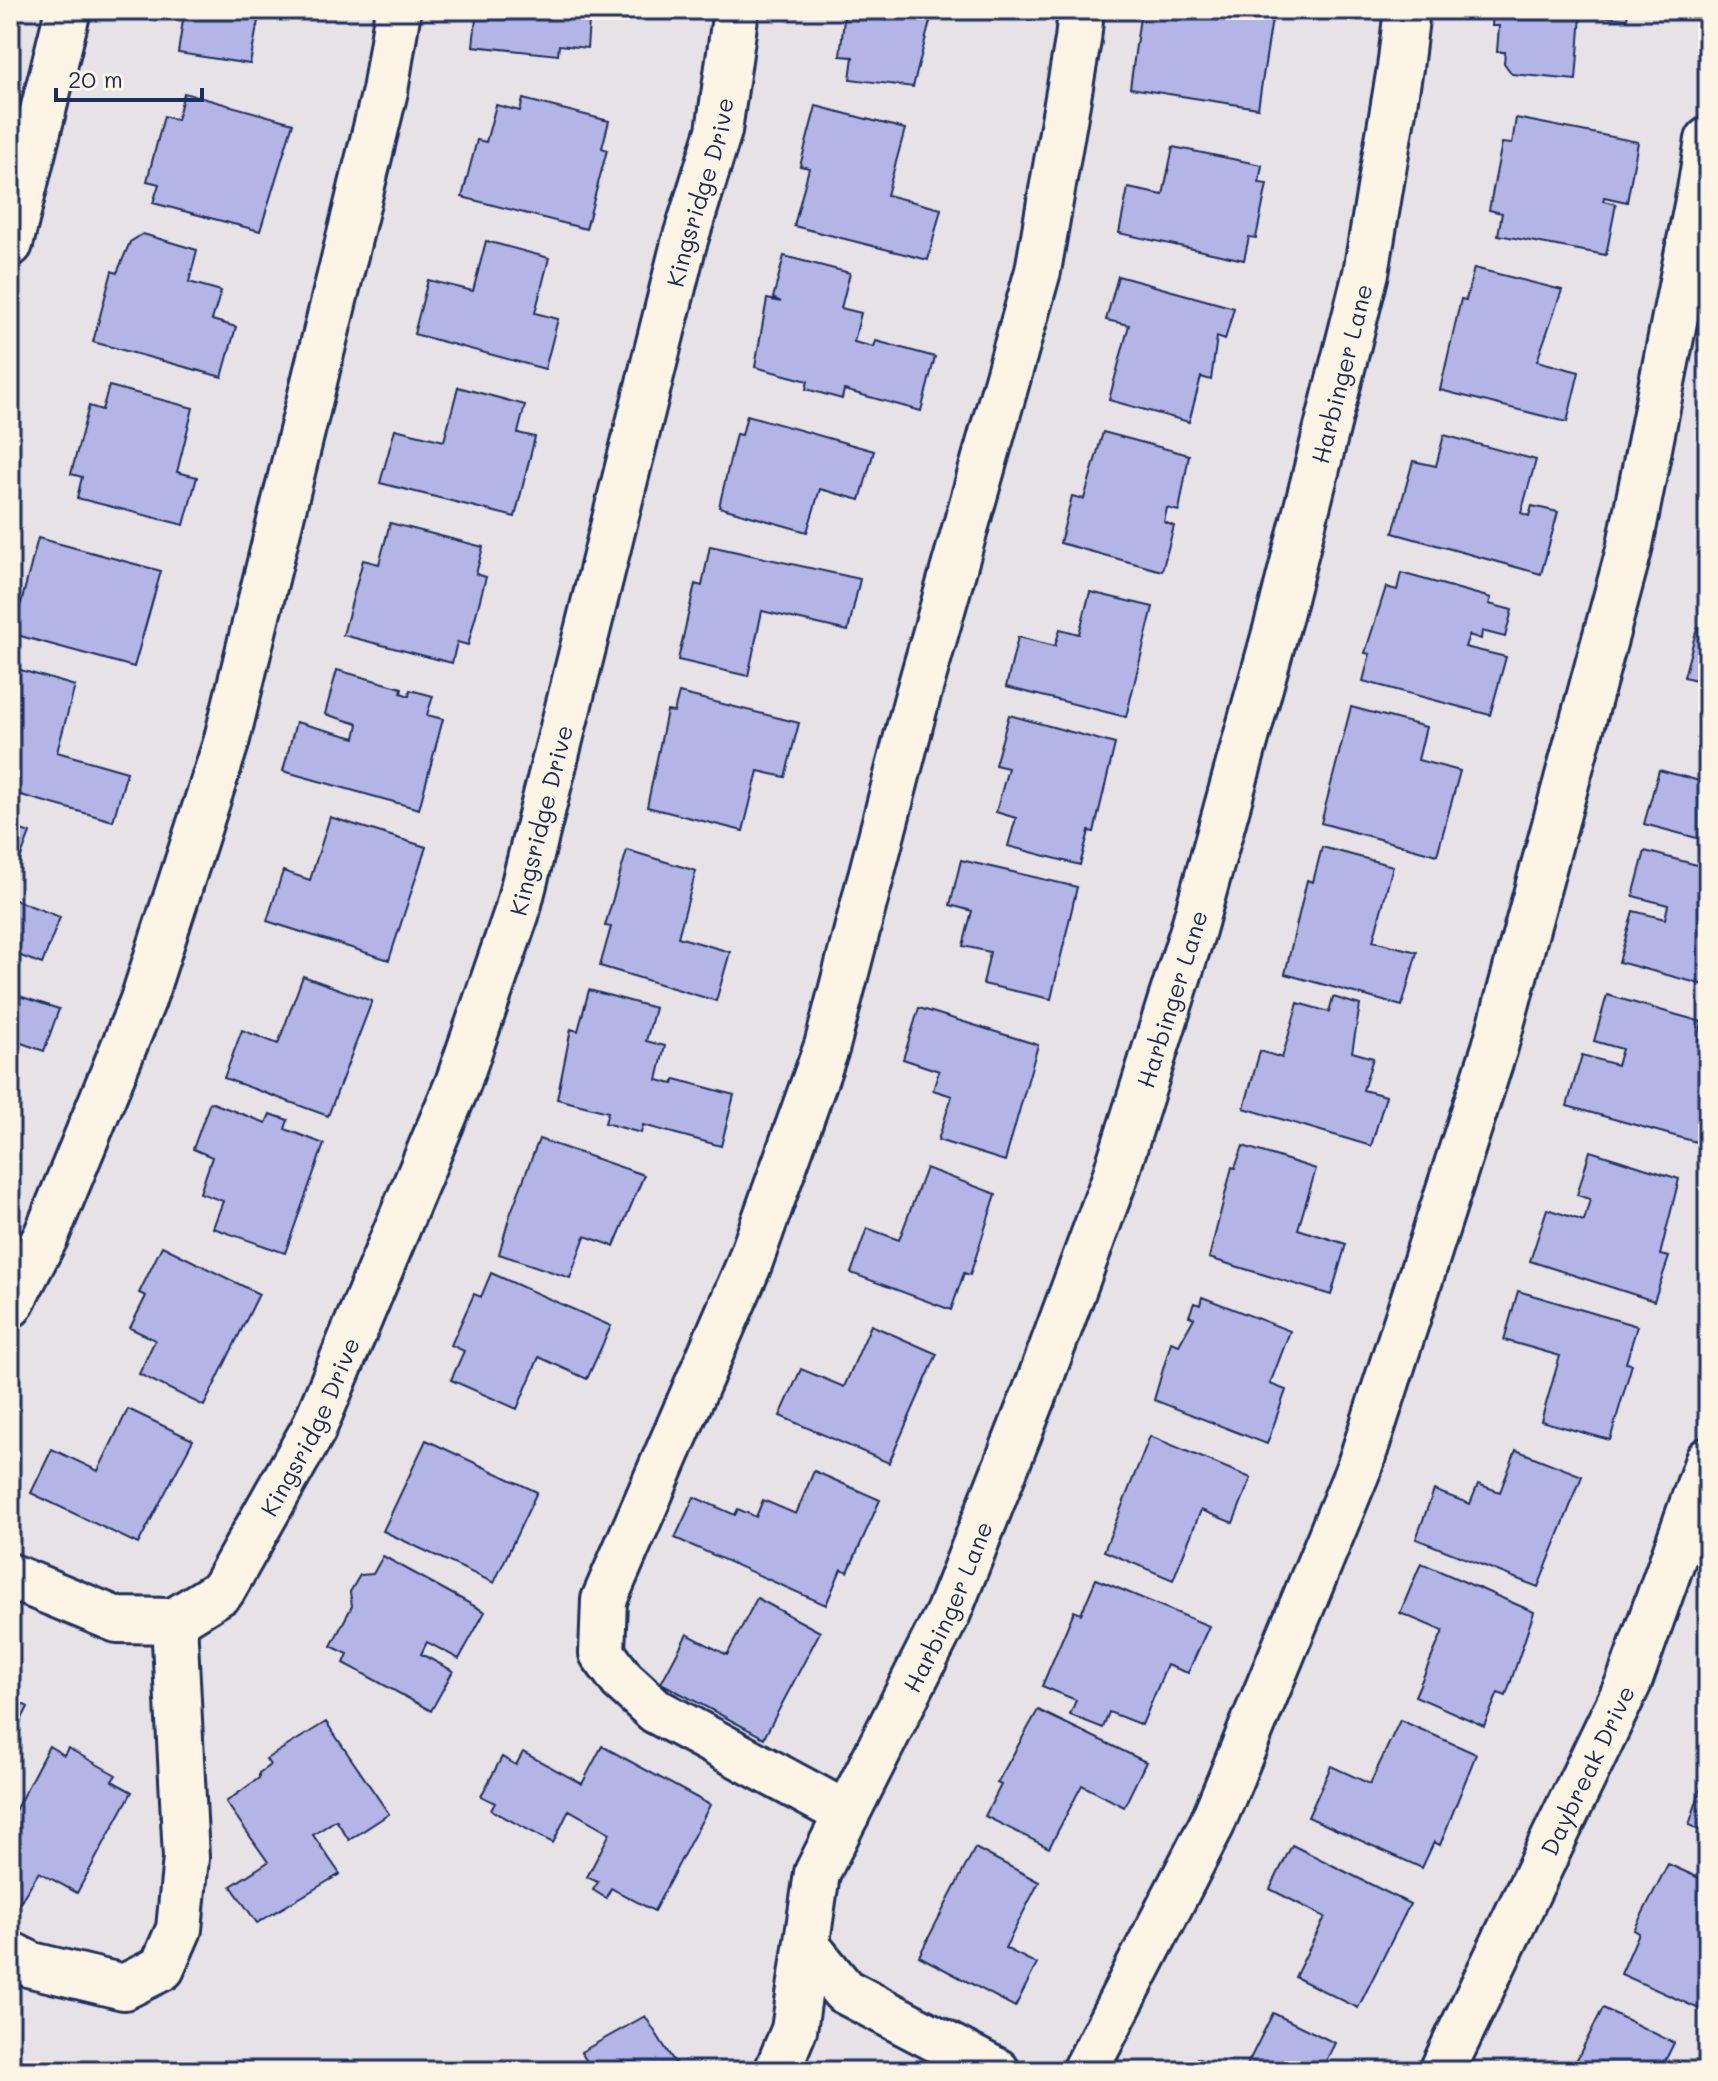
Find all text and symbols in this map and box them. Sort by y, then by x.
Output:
scale bar [56,52,202,102]
text: 20 m [68,63,123,94]
street label: Kingsridge Drive [658,96,739,290]
street label: Harbinger Lane [1303,280,1378,467]
street label: Kingsridge Drive [501,721,579,919]
street label: Harbinger Lane [1129,907,1213,1091]
street label: Kingsridge Drive [252,1332,366,1521]
street label: Harbinger Lane [895,1516,998,1697]
street label: Daybreak Drive [1533,1680,1641,1860]

